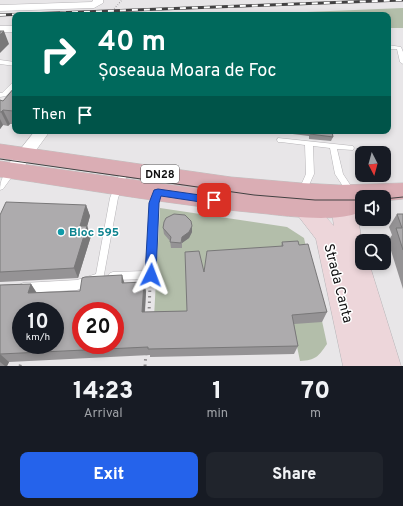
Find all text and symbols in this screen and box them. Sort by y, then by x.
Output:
text: 40 m [98,25,166,61]
icon: right [32,28,84,80]
text: Șoseaua Moara de Foc [98,60,277,83]
icon: arrive [74,104,96,126]
text: Then [32,106,66,125]
north arrow [355,146,391,182]
map controls [355,146,391,270]
road number: DN28 [141,165,179,183]
pin [197,183,231,217]
icon: arrive [203,189,225,211]
button: sound [355,190,391,226]
place label: Bloc 595 [69,225,119,241]
marker: Bloc 595 [56,227,66,237]
button: search [355,234,391,270]
street label: Strada Canta [319,242,356,325]
position arrow [130,254,172,296]
speed limit sign: 20 [72,302,124,354]
text: 10 [27,310,49,336]
text: km/h [26,331,50,344]
text: 14:23 [73,377,134,407]
text: 1 [212,377,222,407]
text: 70 [301,377,330,407]
text: Arrival [84,406,123,422]
text: min [206,406,228,422]
text: m [310,406,321,422]
button: Exit [20,452,198,498]
button: Share [206,452,383,498]

